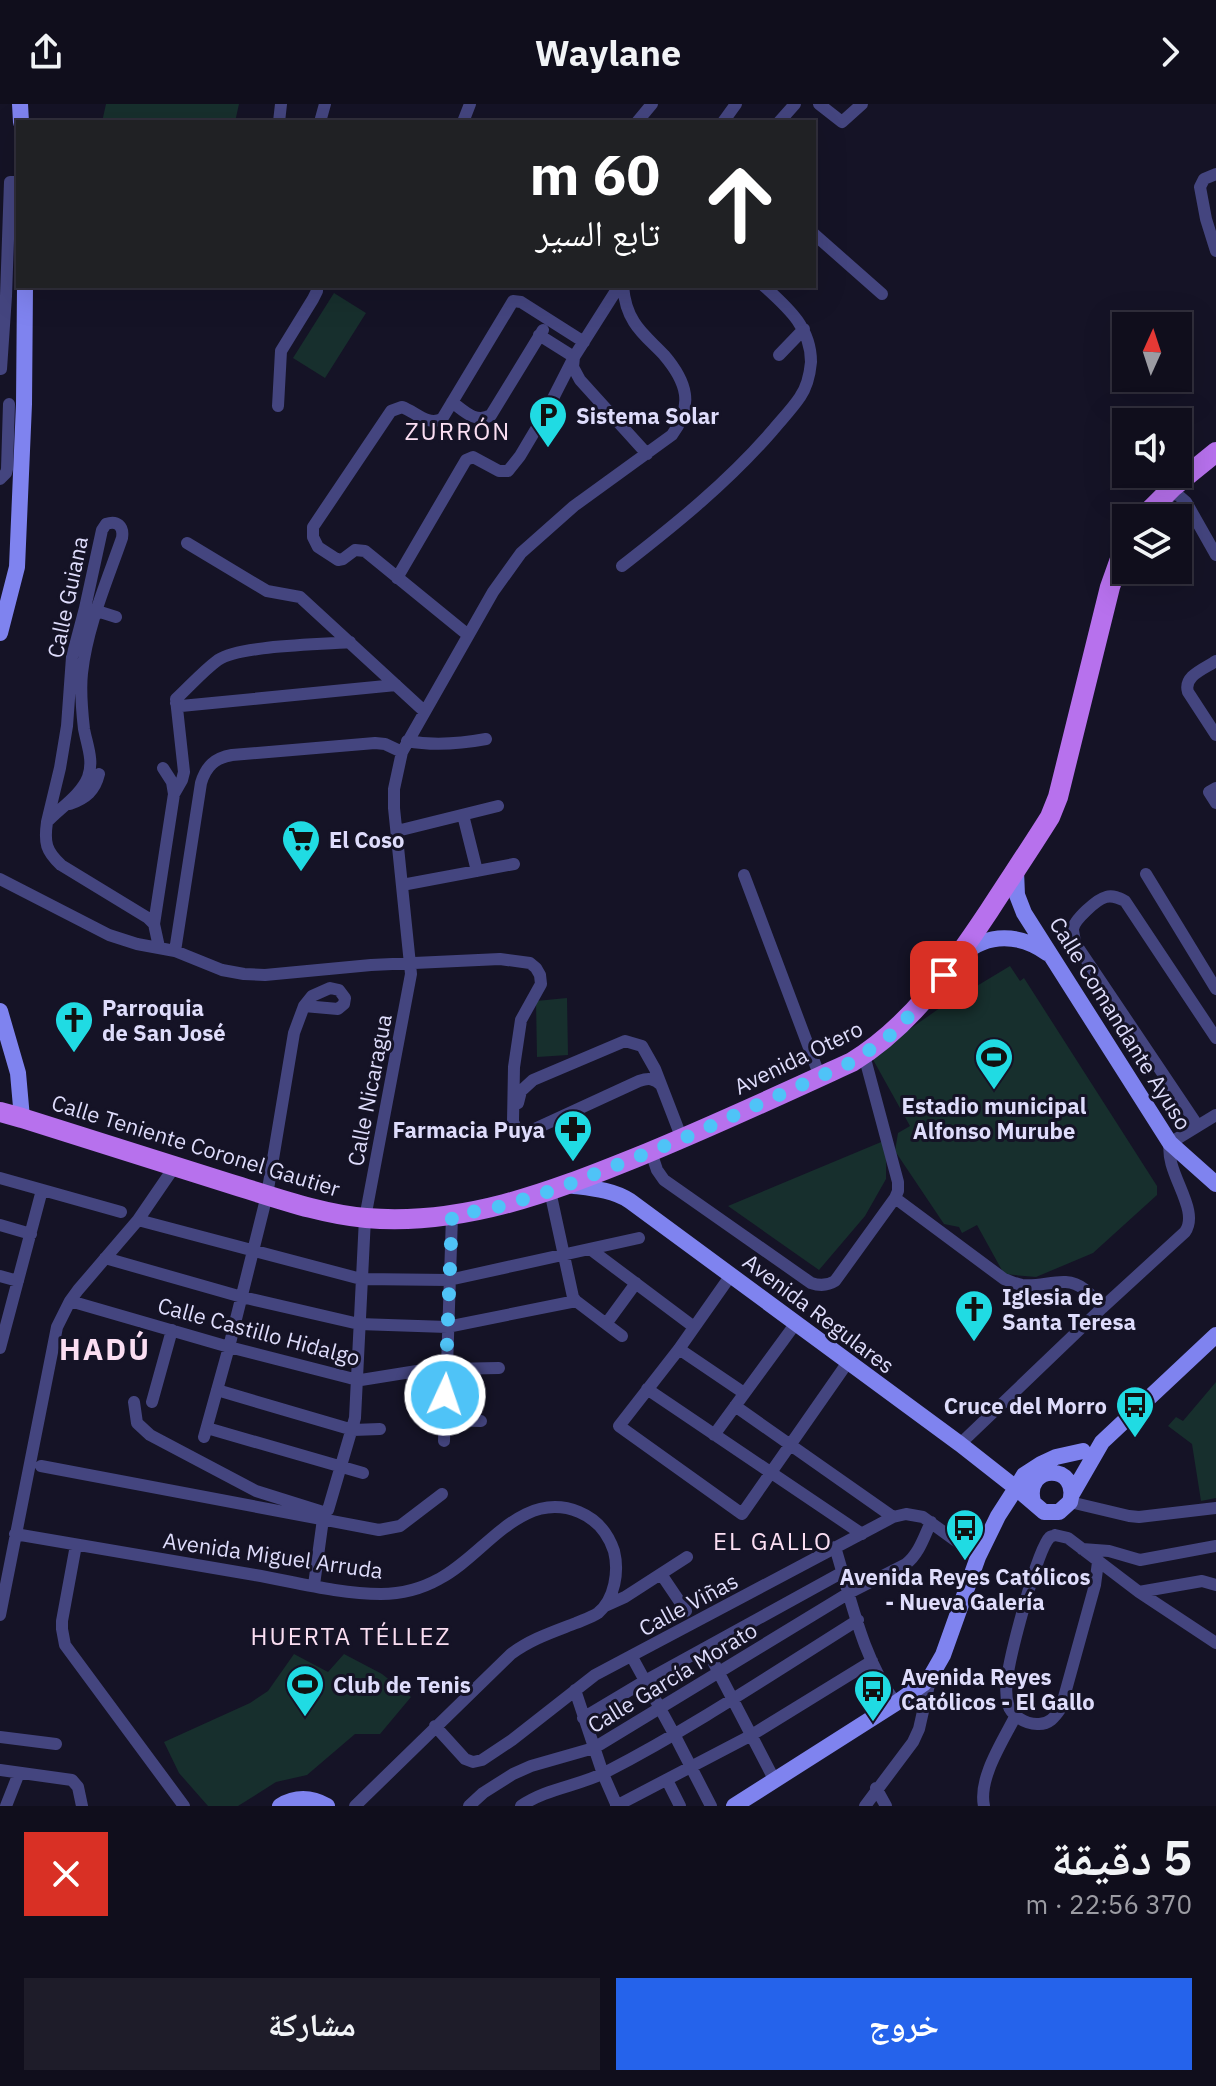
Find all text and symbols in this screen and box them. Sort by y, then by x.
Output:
text: Waylane [535,29,681,76]
icon: share [24,30,68,74]
icon: forward [1148,30,1192,74]
text: 60 m [530,138,660,210]
icon: ahead [688,152,792,256]
text: تابع السير [535,209,660,256]
north arrow [1112,312,1192,392]
map controls [1112,312,1192,584]
parking icon: Sistema Solar [527,394,569,449]
place label: Sistema Solar [576,401,719,430]
button: sound [1112,408,1192,488]
district label: ZURRÓN [405,415,511,447]
button: layers [1112,504,1192,584]
street label: Calle Guiana [40,533,94,661]
supermarket icon: El Coso [280,818,322,873]
place label: El Coso [329,825,404,854]
street label: Calle Comandante Ayuso [1043,911,1199,1135]
pin [910,941,978,1009]
icon: arrive [922,953,966,997]
place label: Parroquia de San José [102,993,226,1047]
church icon: Parroquia de San José [53,999,95,1054]
street label: Calle Nicaragua [340,1011,398,1168]
street label: Avenida Otero [729,1013,867,1101]
sports icon: Estadio municipal Alfonso Murube [973,1036,1015,1091]
street label: Calle Teniente Coronel Gautier [48,1087,344,1203]
place label: Estadio municipal Alfonso Murube [902,1091,1087,1145]
pharmacy icon: Farmacia Puya [552,1108,594,1163]
place label: Farmacia Puya [393,1115,545,1144]
street label: Avenida Regulares [737,1247,901,1379]
place label: Iglesia de Santa Teresa [1002,1282,1136,1336]
church icon: Iglesia de Santa Teresa [953,1288,995,1343]
street label: Calle Castillo Hidalgo [155,1290,363,1372]
district label: HADÚ [59,1329,151,1368]
position arrow [403,1353,487,1437]
bus stop icon: Cruce del Morro [1114,1384,1156,1439]
place label: Cruce del Morro [944,1391,1107,1420]
bus stop icon: Avenida Reyes Católicos - Nueva Galería [944,1507,986,1562]
street label: Avenida Miguel Arruda [161,1525,385,1585]
district label: EL GALLO [713,1525,833,1557]
place label: Avenida Reyes Católicos - Nueva Galería [839,1562,1091,1616]
street label: Calle Viñas [633,1566,743,1642]
street label: Calle García Morato [582,1615,762,1739]
district label: HUERTA TÉLLEZ [251,1620,451,1652]
place label: Avenida Reyes Católicos - El Gallo [901,1662,1095,1716]
sports icon: Club de Tenis [284,1663,326,1718]
bus stop icon: Avenida Reyes Católicos - El Gallo [852,1668,894,1723]
place label: Club de Tenis [333,1670,471,1699]
text: 5 دقيقة [1051,1826,1192,1888]
button: close [24,1832,108,1916]
text: 370 m · 22:56 [1026,1887,1192,1921]
button: مشاركة [24,1978,600,2070]
button: خروج [616,1978,1192,2070]

